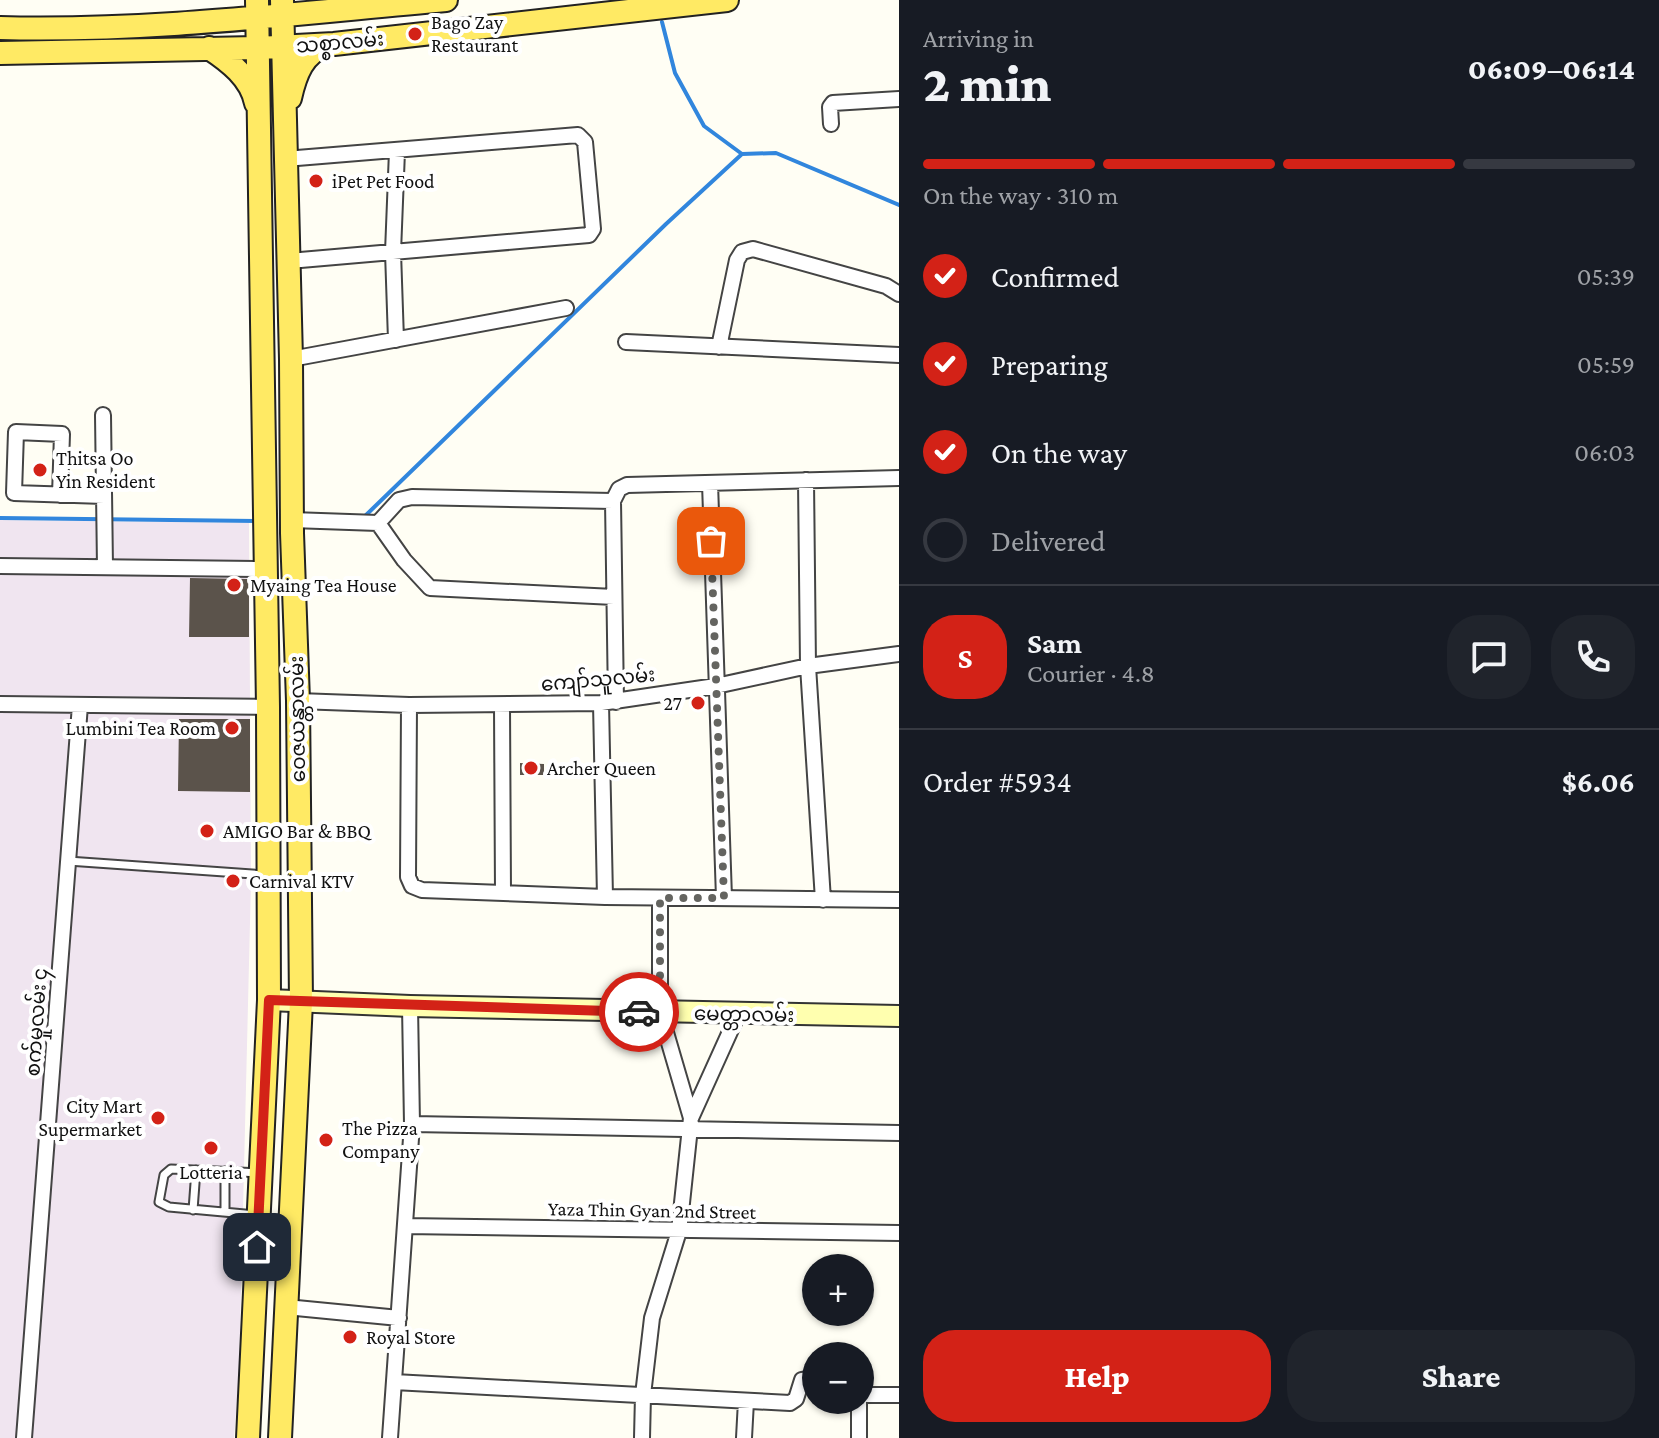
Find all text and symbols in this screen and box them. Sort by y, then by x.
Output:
place label: Bago Zay Restaurant [431,11,519,56]
street label: သစ္စာလမ်း [295,24,385,62]
text: Arriving in [923,24,1034,53]
marker: Bago Zay Restaurant [406,25,424,43]
text: 06:09–06:14 [1468,52,1635,85]
text: 2 min [923,54,1051,112]
place label: iPet Pet Food [332,170,435,192]
marker: iPet Pet Food [307,172,325,190]
text: On the way · 310 m [923,181,1118,210]
icon: check [923,254,967,298]
text: Confirmed [991,260,1119,293]
text: 05:39 [1577,262,1635,291]
icon: check [923,342,967,386]
text: Preparing [991,348,1108,381]
text: 05:59 [1577,350,1635,379]
icon: check [923,430,967,474]
text: On the way [991,436,1127,469]
text: 06:03 [1574,438,1635,467]
place label: Thitsa Oo Yin Resident [56,447,155,492]
marker: Thitsa Oo Yin Resident [31,461,49,479]
pin [677,507,745,575]
icon: bag [689,519,733,563]
text: Delivered [991,524,1106,557]
place label: Myaing Tea House [250,574,397,597]
marker: Myaing Tea House [225,576,243,594]
button: chat [1447,615,1531,699]
button: phone [1551,615,1635,699]
text: Sam [1027,626,1082,659]
text: S [958,641,973,674]
street label: ဝေဇယန္တာလမ်း [282,655,314,783]
text: Courier · 4.8 [1027,659,1155,688]
street label: ကျော်သူလမ်း [540,660,657,701]
place label: 27 [664,692,682,714]
marker: 27 [689,694,707,712]
place label: Lumbini Tea Room [66,717,216,739]
marker: Lumbini Tea Room [223,719,241,737]
place label: Archer Queen [547,757,656,779]
marker: Archer Queen [522,759,540,777]
text: Order #5934 [923,765,1072,798]
text: $6.06 [1562,765,1635,798]
place label: AMIGO Bar & BBQ [223,820,372,842]
marker: AMIGO Bar & BBQ [198,822,216,840]
place label: Carnival KTV [249,870,355,892]
marker: Carnival KTV [224,872,242,890]
street label: စက်မှုလမ်း ၄ [18,967,56,1077]
courier [599,972,679,1052]
icon: car [617,990,661,1034]
street label: မေတ္တာလမ်း [694,999,794,1031]
place label: City Mart Supermarket [39,1095,142,1141]
marker: City Mart Supermarket [149,1109,167,1127]
place label: The Pizza Company [342,1117,420,1163]
marker: The Pizza Company [317,1131,335,1149]
marker: Lotteria [202,1139,220,1157]
place label: Lotteria [179,1161,243,1183]
street label: Yaza Thin Gyan 2nd Street [548,1197,757,1224]
pin [223,1213,291,1281]
icon: home [235,1225,279,1269]
map controls [802,1254,874,1414]
button: + [802,1254,874,1326]
place label: Royal Store [366,1326,456,1349]
marker: Royal Store [341,1328,359,1346]
button: Help [923,1330,1271,1422]
button: Share [1287,1330,1635,1422]
button: − [802,1342,874,1414]

